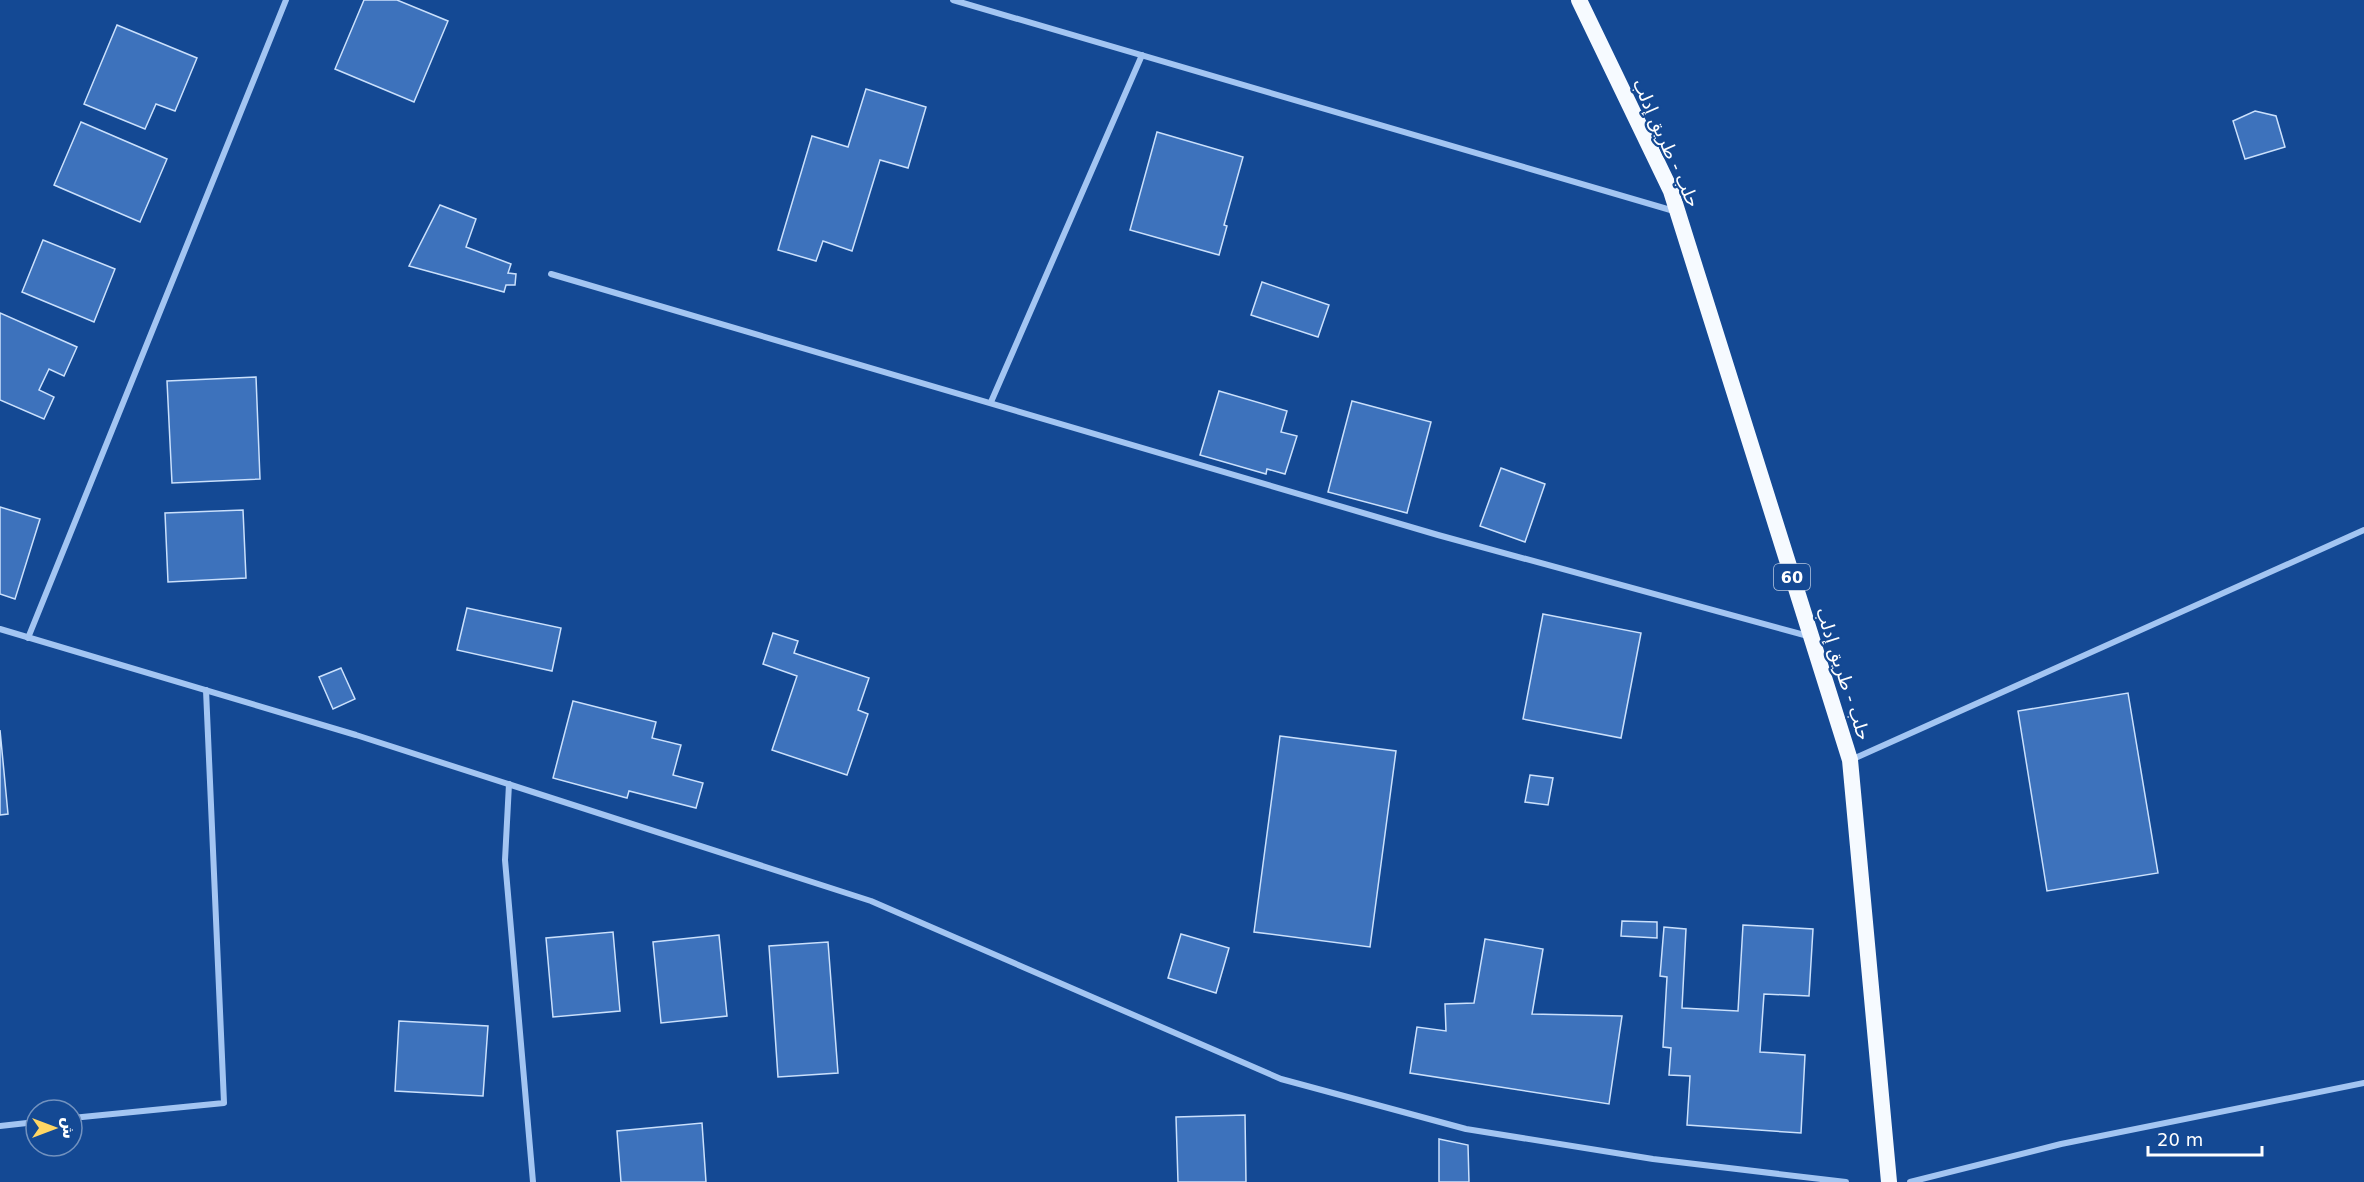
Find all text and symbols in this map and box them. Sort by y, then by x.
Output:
street label: حلب - طريق إدلب [1628,75,1704,211]
road number: 60 [1774,564,1810,590]
street label: حلب - طريق إدلب [1811,605,1875,743]
north arrow [24,1098,84,1158]
text: ش [59,1117,78,1139]
scale bar [2148,1119,2262,1157]
text: 20 m [2157,1129,2203,1150]

